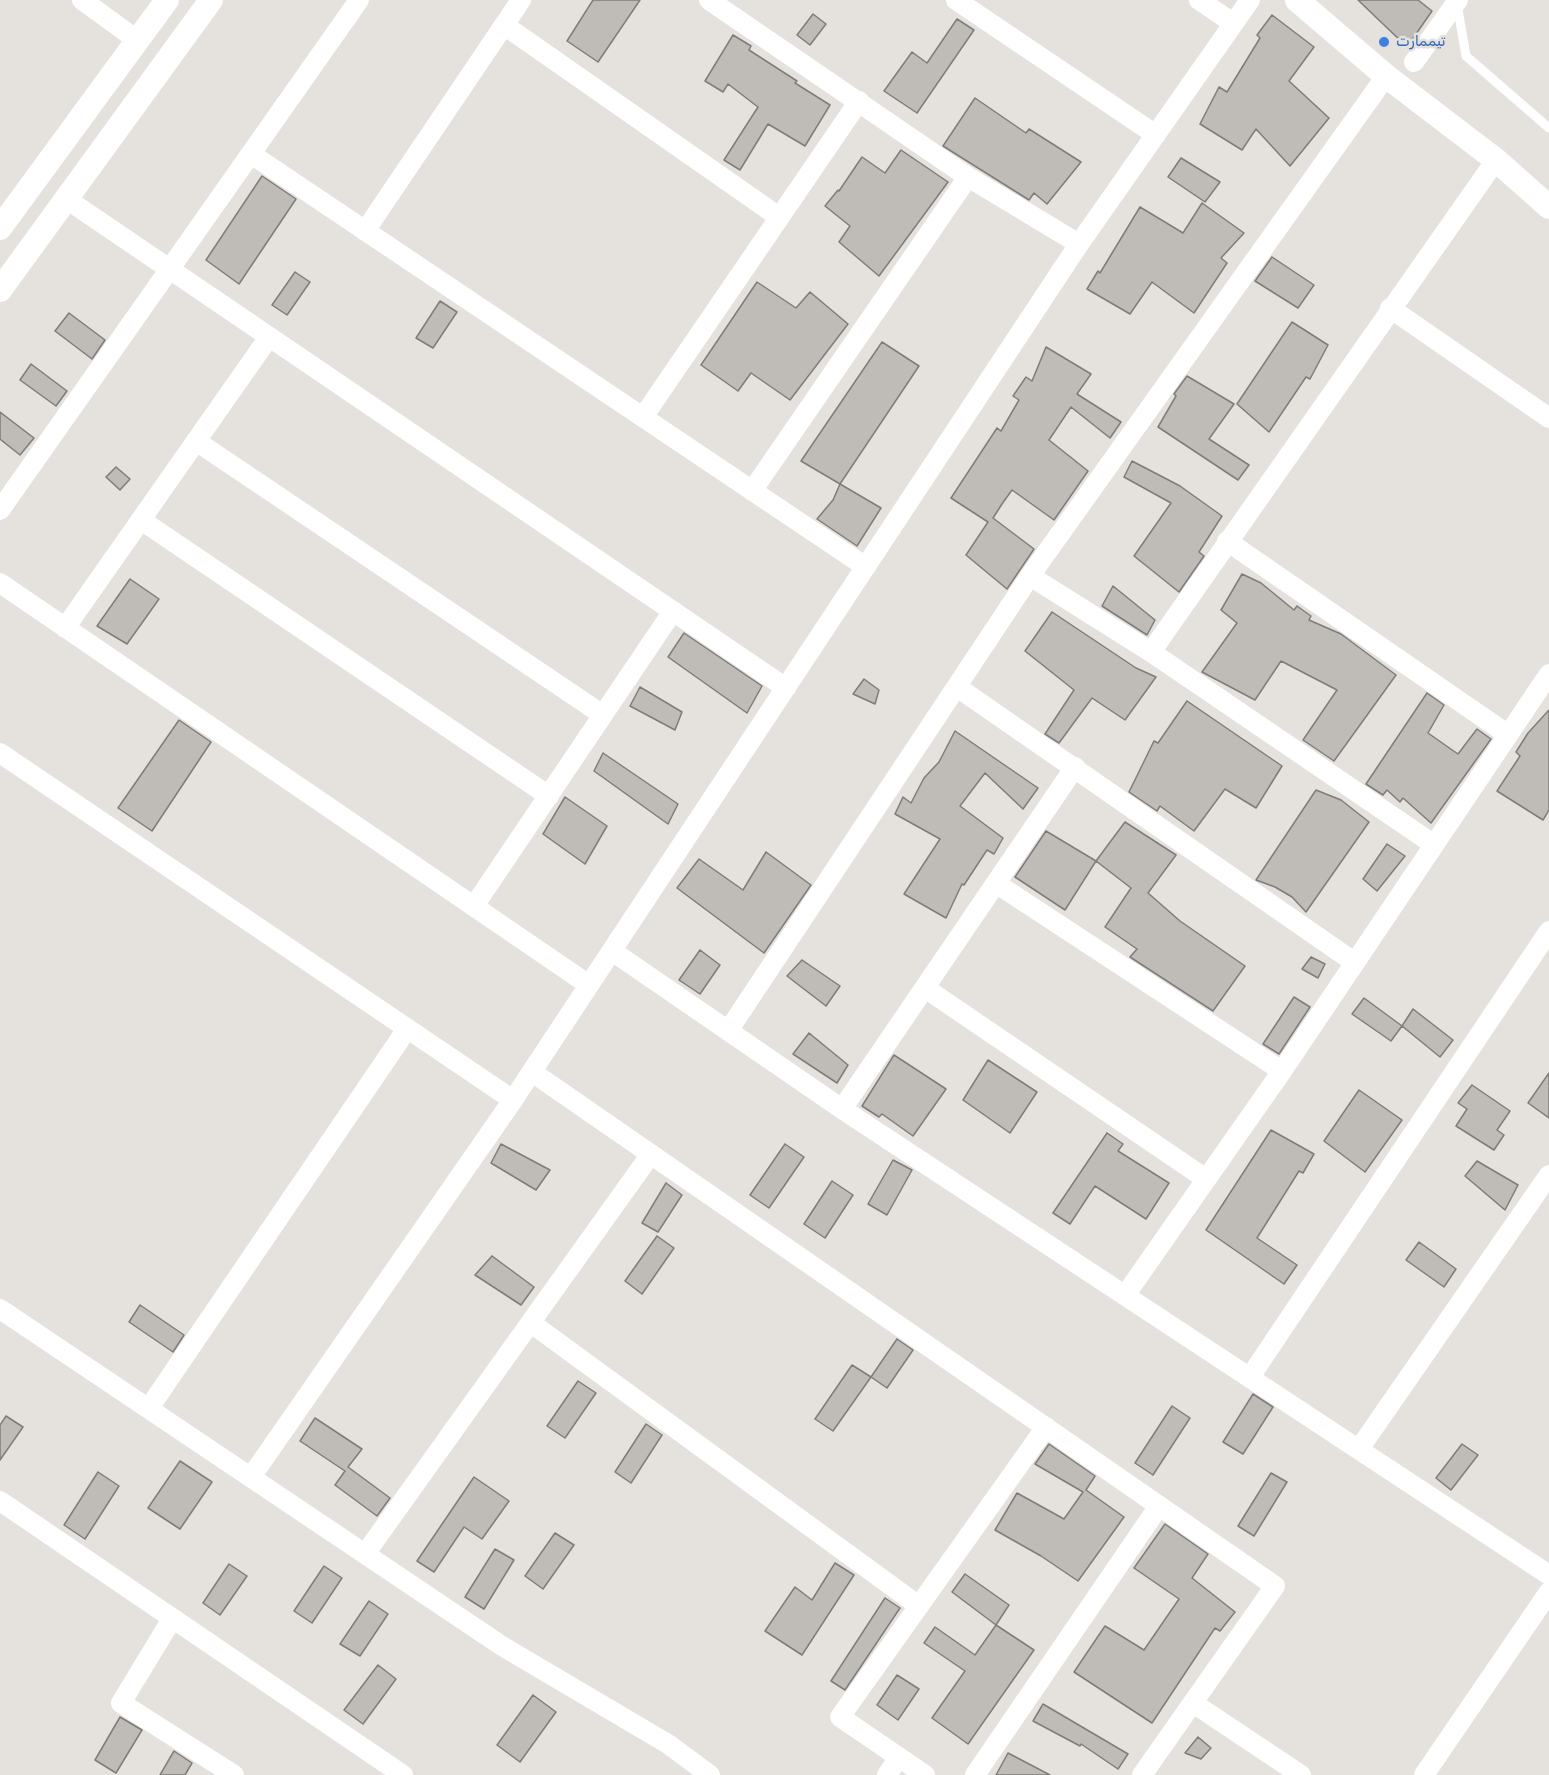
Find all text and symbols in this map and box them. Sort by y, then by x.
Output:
place label: تیممارت [1396,33,1446,51]
marker: تیممارت [1377,35,1391,49]

